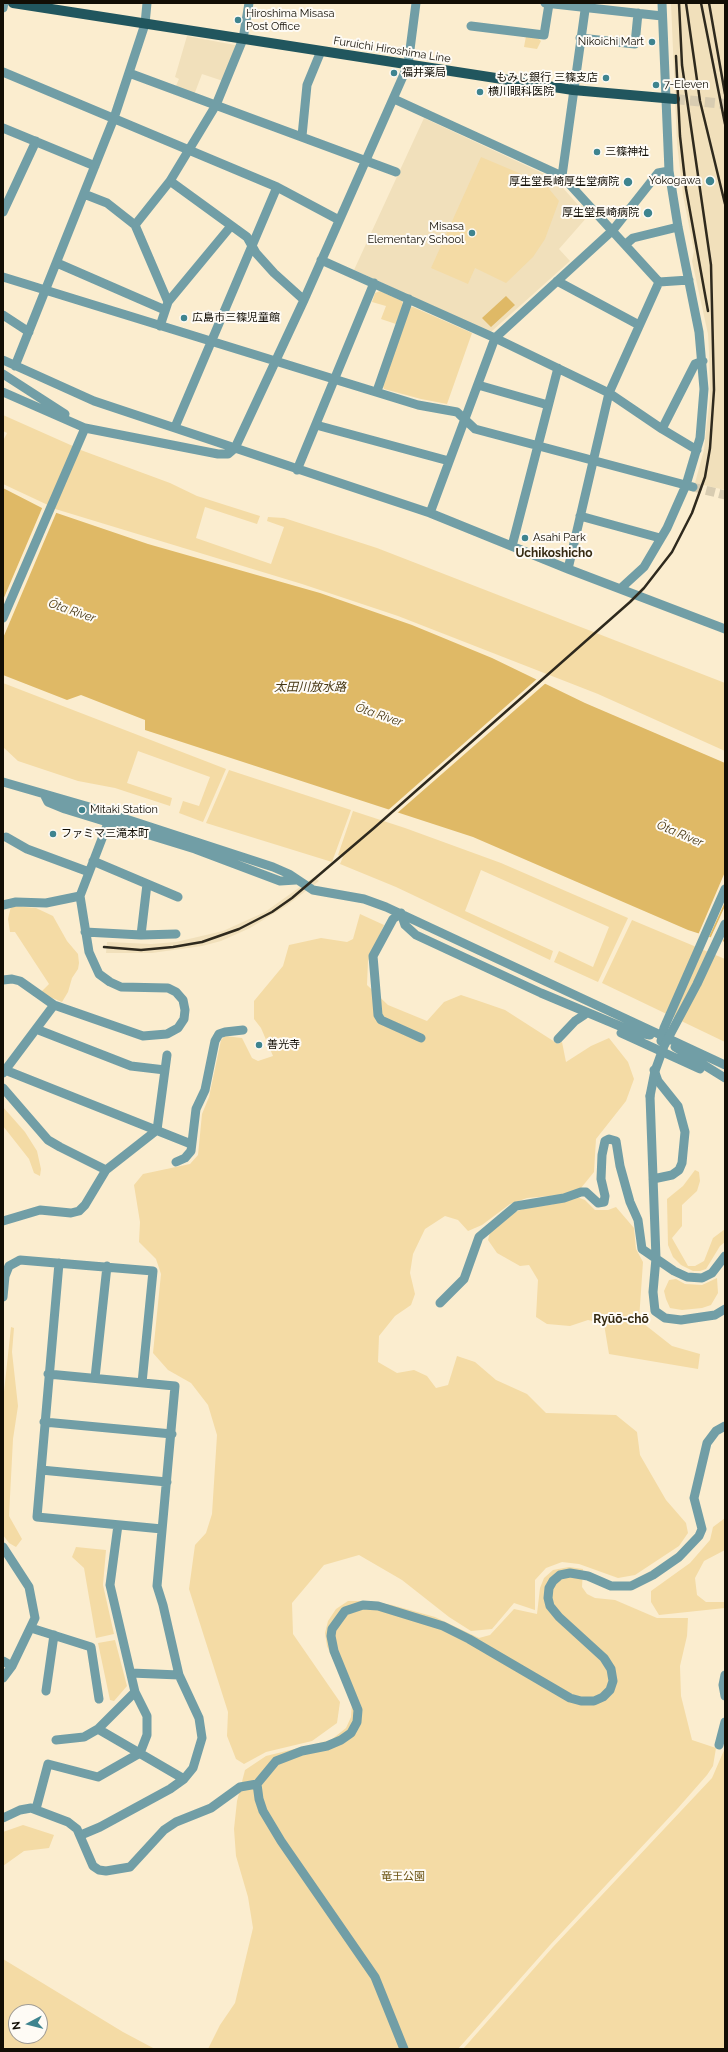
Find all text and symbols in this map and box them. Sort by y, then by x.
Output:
place label: Hiroshima Misasa Post Office [246,7,334,33]
marker: Hiroshima Misasa Post Office [233,15,243,25]
street label: Furuichi Hiroshima Line [332,34,452,66]
place label: Nikoichi Mart [578,35,644,49]
marker: Nikoichi Mart [647,37,657,47]
place label: 福井薬局 [402,66,446,80]
marker: 福井薬局 [389,68,399,78]
place label: もみじ銀行 三篠支店 [496,71,598,85]
marker: もみじ銀行 三篠支店 [601,73,611,83]
place label: 7-Eleven [664,78,709,92]
marker: 7-Eleven [651,80,661,90]
place label: 横川眼科医院 [488,85,554,99]
marker: 横川眼科医院 [475,87,485,97]
place label: 三篠神社 [605,145,649,159]
marker: 三篠神社 [592,147,602,157]
place label: Yokogawa [649,174,701,188]
place label: 厚生堂長崎厚生堂病院 [509,175,619,189]
marker: Yokogawa [704,175,716,187]
marker: 厚生堂長崎厚生堂病院 [622,176,634,188]
place label: 厚生堂長崎病院 [562,206,639,220]
marker: 厚生堂長崎病院 [642,207,654,219]
place label: Misasa Elementary School [367,220,464,246]
marker: Misasa Elementary School [467,228,477,238]
place label: 広島市三篠児童館 [192,311,280,325]
marker: 広島市三篠児童館 [179,313,189,323]
place label: Asahi Park [533,531,586,545]
marker: Asahi Park [520,533,530,543]
district label: Uchikoshicho [515,546,593,560]
water label: Ōta River [47,596,97,626]
water label: 太田川放水路 [274,680,346,694]
water label: Ōta River [354,700,404,730]
place label: Mitaki Station [90,803,158,817]
marker: Mitaki Station [77,805,87,815]
water label: Ōta River [655,818,705,850]
place label: ファミマ三滝本町 [61,827,149,841]
marker: ファミマ三滝本町 [48,829,58,839]
place label: 善光寺 [267,1038,300,1052]
marker: 善光寺 [254,1040,264,1050]
district label: Ryūō-chō [593,1312,649,1326]
park label: 竜王公園 [381,1870,425,1884]
north arrow [8,2004,48,2044]
text: N [10,2020,24,2030]

